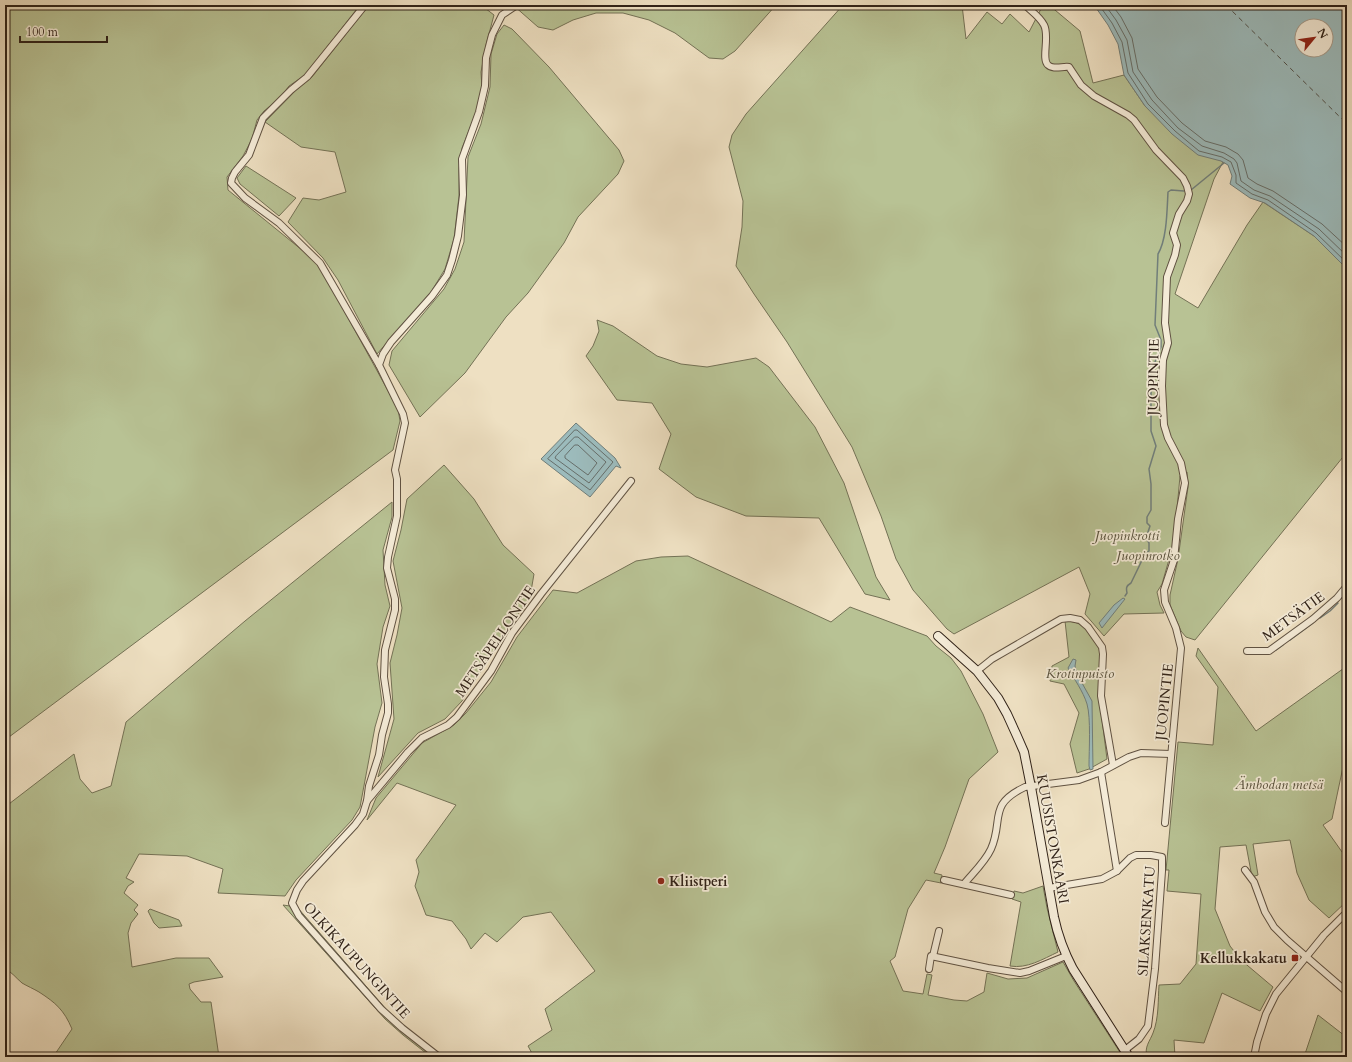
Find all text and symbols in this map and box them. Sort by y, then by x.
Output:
scale bar [20,18,107,44]
north arrow [1294,18,1334,58]
text: 100 m [26,24,59,40]
text: N [1313,26,1331,42]
street label: JUOPINTIE [1143,338,1164,418]
park label: Juopinkrotti [1092,526,1160,545]
park label: Juopinrotko [1113,546,1180,565]
street label: METSÄPELLONTIE [451,582,540,701]
street label: METSÄTIE [1258,587,1329,645]
street label: JUOPINTIE [1151,662,1178,743]
park label: Krotinpuisto [1046,664,1115,683]
street label: KUUSISTONKAARI [1032,773,1073,906]
park label: Ämbodan metsä [1234,775,1324,794]
street label: SILAKSENKATU [1133,865,1160,977]
place label: Kliistperi [669,872,728,891]
marker: Kliistperi [656,876,666,886]
street label: OLKIKAUPUNGINTIE [299,898,414,1023]
place label: Kellukkakatu [1200,949,1287,968]
marker: Kellukkakatu [1290,953,1300,963]

